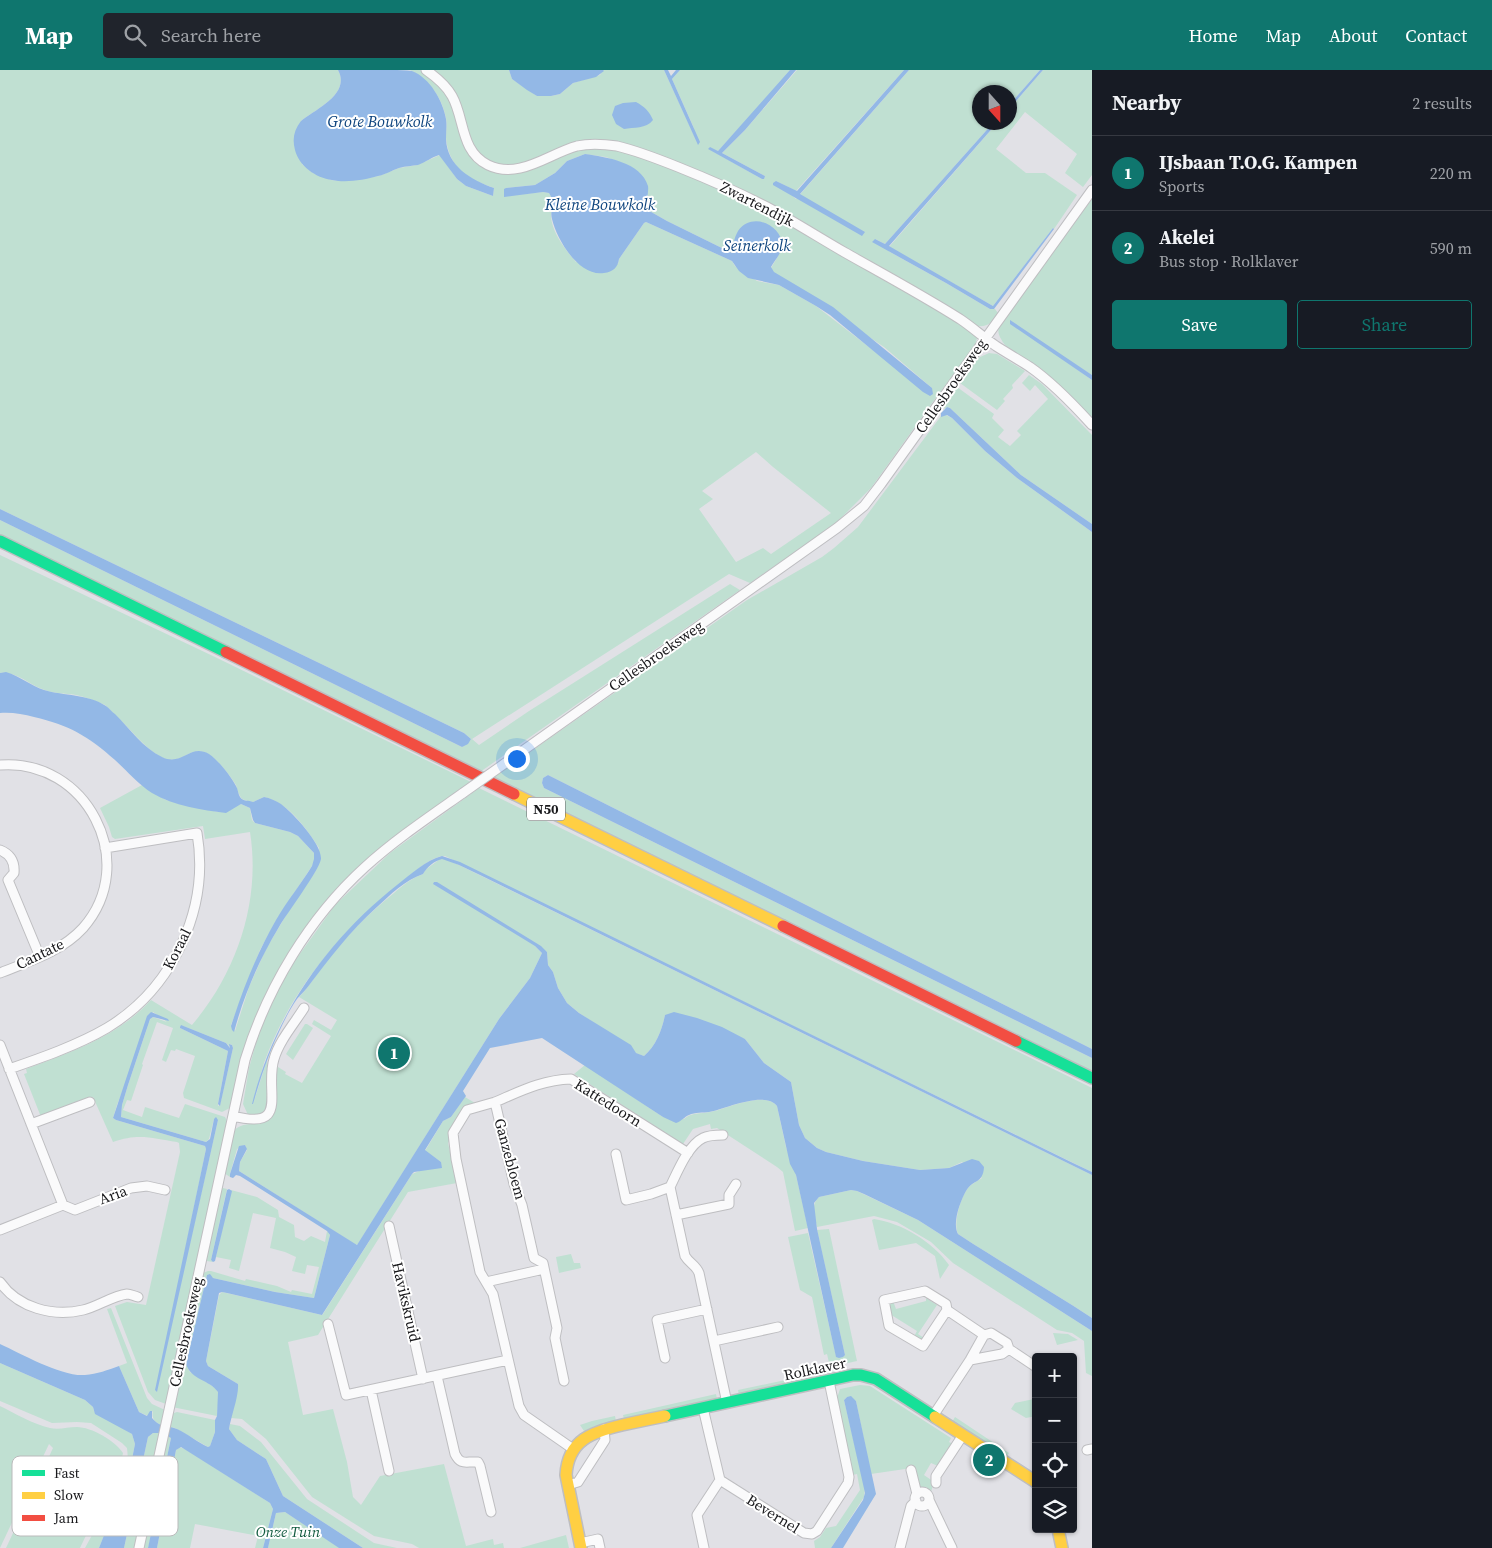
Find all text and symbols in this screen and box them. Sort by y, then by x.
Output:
search box [103,13,453,58]
text: Map [25,19,73,52]
icon: search [121,21,149,49]
text: Search here [161,22,261,48]
text: Home [1189,23,1238,48]
text: Map [1266,23,1301,48]
text: About [1329,23,1377,48]
text: Contact [1405,23,1467,48]
north arrow [972,85,1017,130]
text: Nearby [1112,88,1182,117]
text: 2 results [1412,92,1472,114]
water label: Grote Bouwkolk [328,110,433,132]
text: IJsbaan T.O.G. Kampen [1159,149,1357,175]
text: 1 [1124,162,1132,184]
text: 220 m [1430,162,1472,184]
text: Sports [1159,175,1204,197]
street label: Zwartendijk [717,176,798,231]
water label: Kleine Bouwkolk [544,193,656,215]
text: Akelei [1159,224,1214,250]
water label: Seinerkolk [723,234,791,256]
text: 2 [1124,237,1132,259]
text: 590 m [1430,237,1472,259]
text: Bus stop · Rolklaver [1159,250,1299,272]
button: Save [1112,300,1287,349]
button: Share [1297,300,1472,349]
street label: Cellesbroeksweg [910,334,991,437]
street label: Cellesbroeksweg [604,615,708,696]
your location [504,746,530,772]
road number: N50 [527,798,565,821]
street label: Koraal [157,924,196,973]
street label: Cantate [12,933,68,974]
pin: 1 [378,1034,410,1072]
street label: Kattedoorn [571,1074,646,1131]
street label: Ganzebloem [490,1116,532,1202]
street label: Aria [96,1180,130,1209]
street label: Havikskruid [387,1260,426,1344]
street label: Cellesbroeksweg [164,1275,207,1389]
street label: Rolklaver [782,1352,849,1385]
map controls [1032,1353,1077,1533]
button: + [1032,1353,1077,1398]
button: − [1032,1398,1077,1443]
pin: 2 [973,1441,1005,1479]
button: locate [1032,1443,1077,1488]
legend [12,1456,178,1536]
text: Fast [54,1463,80,1483]
text: Slow [54,1485,84,1505]
button: layers [1032,1488,1077,1533]
street label: Bevernel [743,1489,804,1538]
text: Jam [53,1508,79,1528]
park label: Onze Tuin [256,1521,321,1542]

